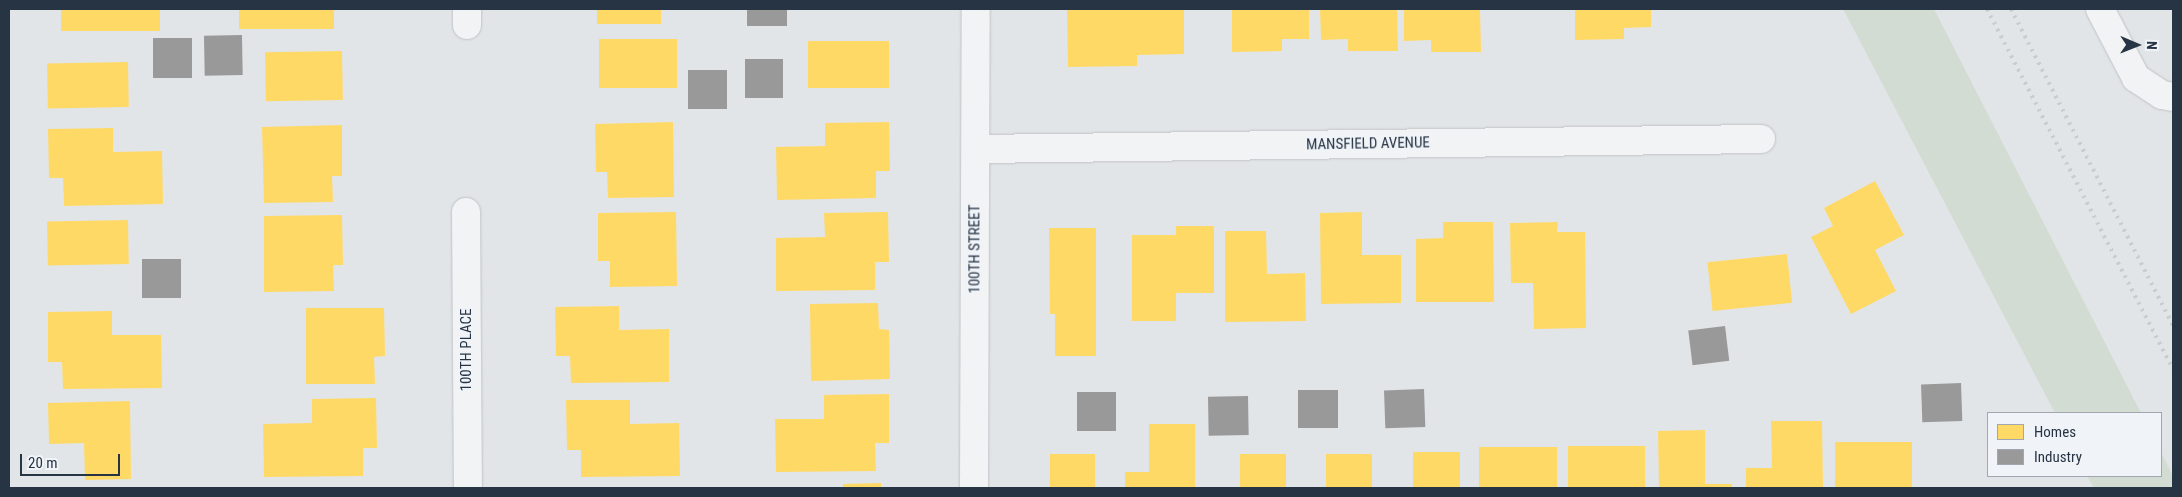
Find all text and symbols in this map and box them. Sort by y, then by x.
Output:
north arrow [2112,20,2162,70]
text: N [2144,41,2160,50]
street label: MANSFIELD AVENUE [1306,134,1430,154]
street label: 100TH STREET [966,204,984,294]
street label: 100TH PLACE [458,309,476,391]
legend [1987,412,2162,477]
text: Homes [2034,423,2076,441]
scale bar [22,444,122,476]
text: Industry [2034,448,2082,466]
text: 20 m [28,454,58,472]

